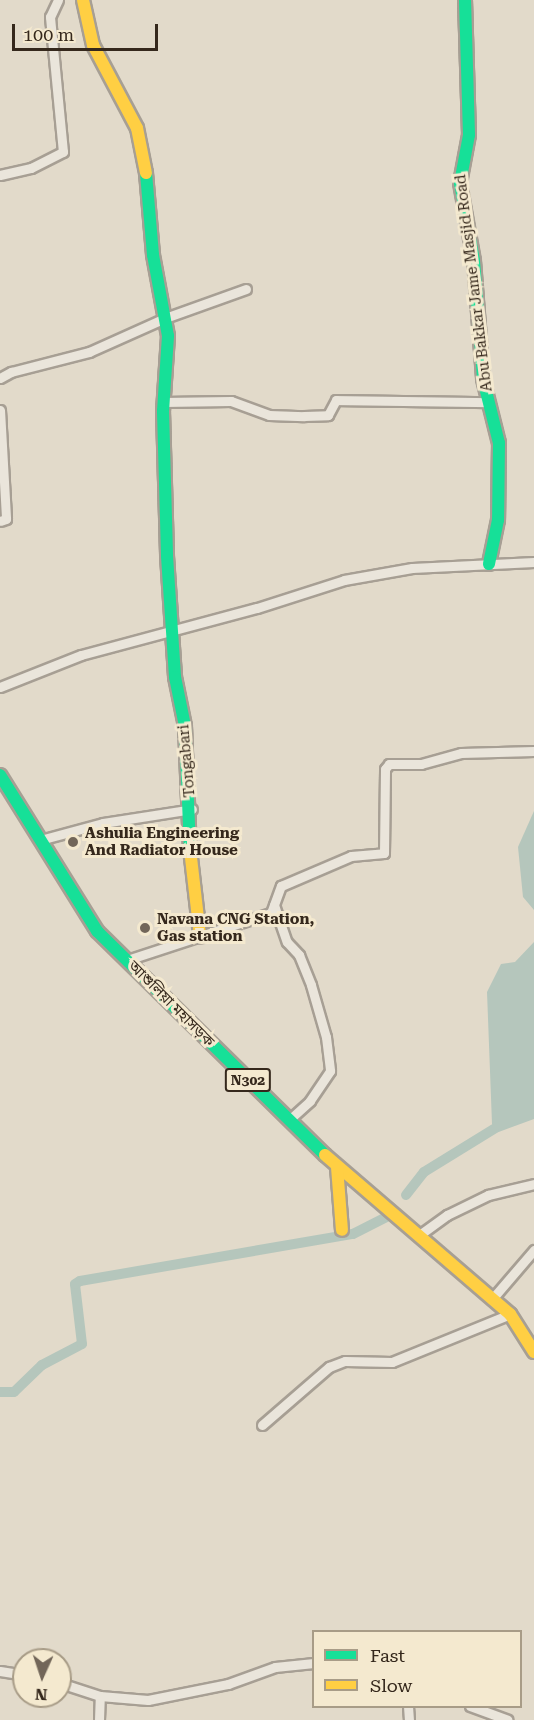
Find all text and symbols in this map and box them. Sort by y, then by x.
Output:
scale bar [15,12,160,50]
text: 100 m [23,24,74,45]
street label: Abu Bakkar Jame Masjid Road [452,173,496,393]
street label: Tongabari [175,724,199,798]
place label: Ashulia Engineering And Radiator House [85,824,239,859]
marker: Ashulia Engineering And Radiator House [66,835,80,849]
place label: Navana CNG Station, Gas station [157,910,314,945]
marker: Navana CNG Station, Gas station [138,921,152,935]
street label: আশুলিয়া মহাসড়ক [124,957,218,1051]
road number: N302 [224,1069,272,1091]
legend [312,1630,522,1708]
text: Fast [370,1645,405,1666]
north arrow [12,1648,72,1708]
text: Slow [370,1675,412,1696]
text: N [34,1685,48,1704]

